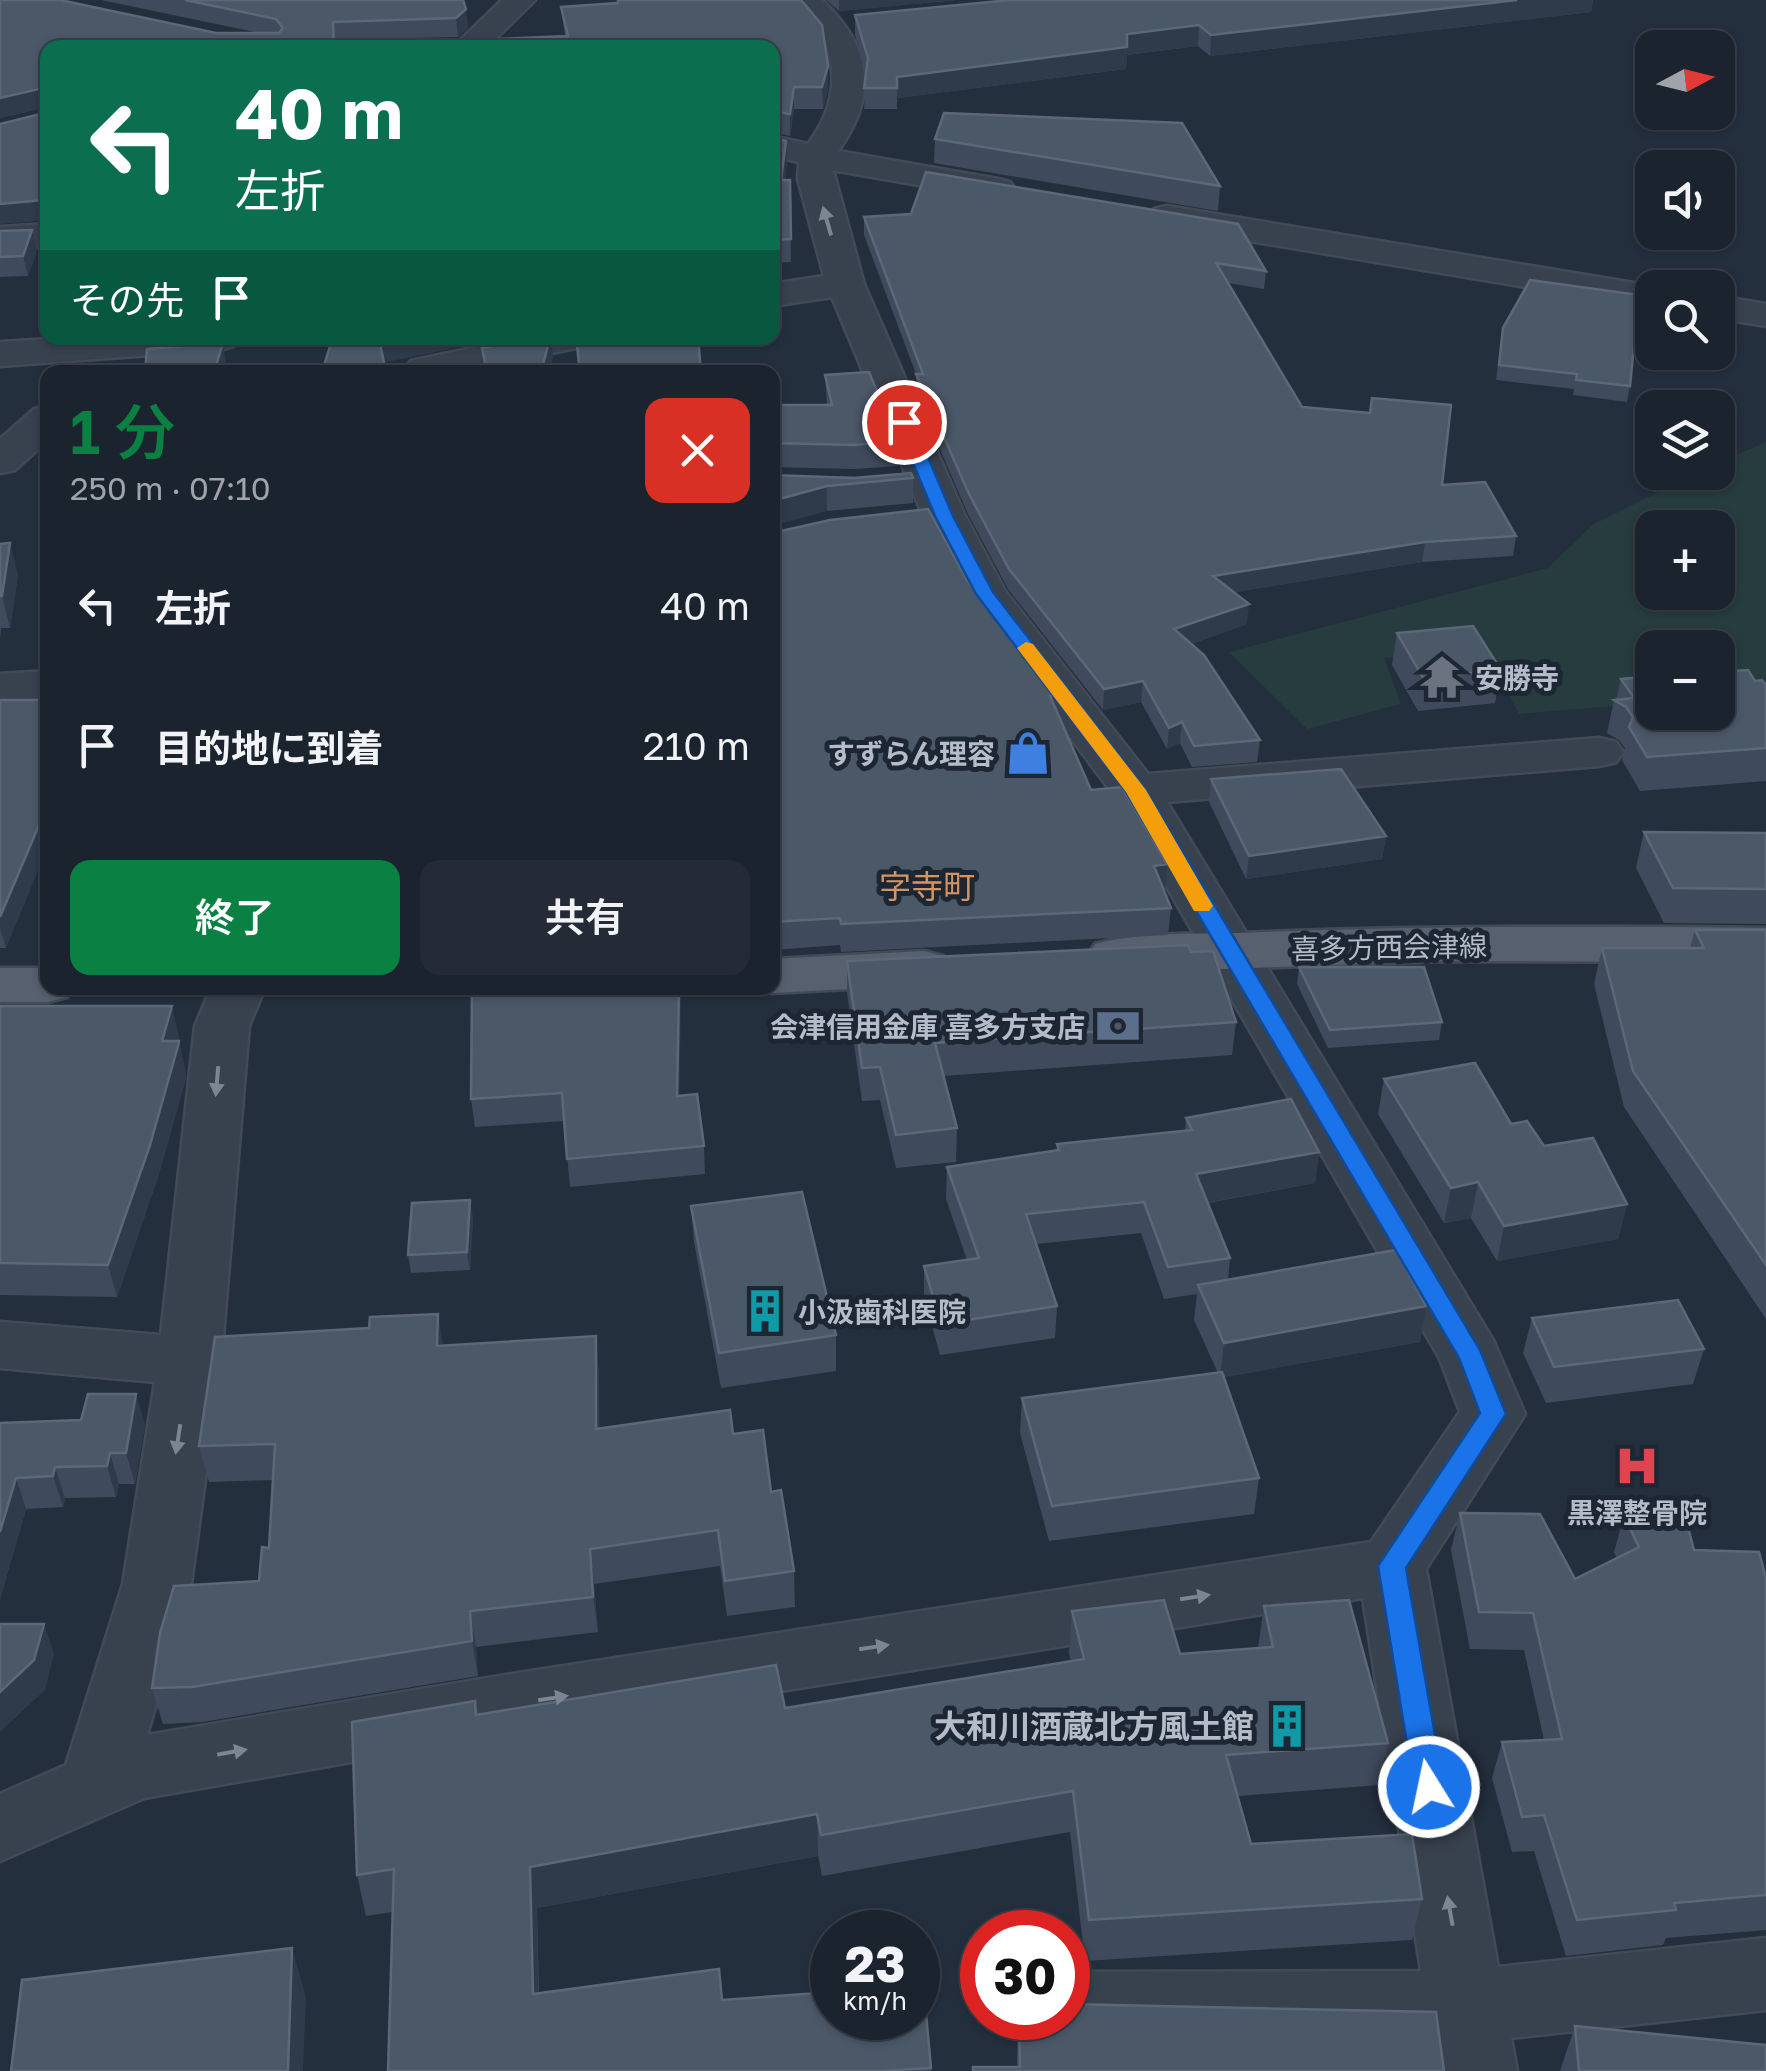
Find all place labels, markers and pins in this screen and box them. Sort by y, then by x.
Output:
pin [862,380,947,465]
temple icon: 安勝寺 [1418,653,1466,701]
place label: 安勝寺 [1475,661,1559,694]
shop icon: すずらん理容 [1004,729,1052,777]
place label: すずらん理容 [827,737,995,770]
bank icon: 会津信用金庫 喜多方支店 [1094,1002,1142,1050]
place label: 会津信用金庫 喜多方支店 [770,1010,1085,1043]
building icon: 小汲歯科医院 [741,1287,789,1335]
place label: 小汲歯科医院 [798,1295,966,1328]
hospital icon: 黒澤整骨院 [1613,1442,1661,1490]
place label: 黒澤整骨院 [1567,1496,1707,1529]
building icon: 大和川酒蔵北方風土館 [1263,1702,1311,1750]
place label: 大和川酒蔵北方風土館 [934,1707,1254,1745]

